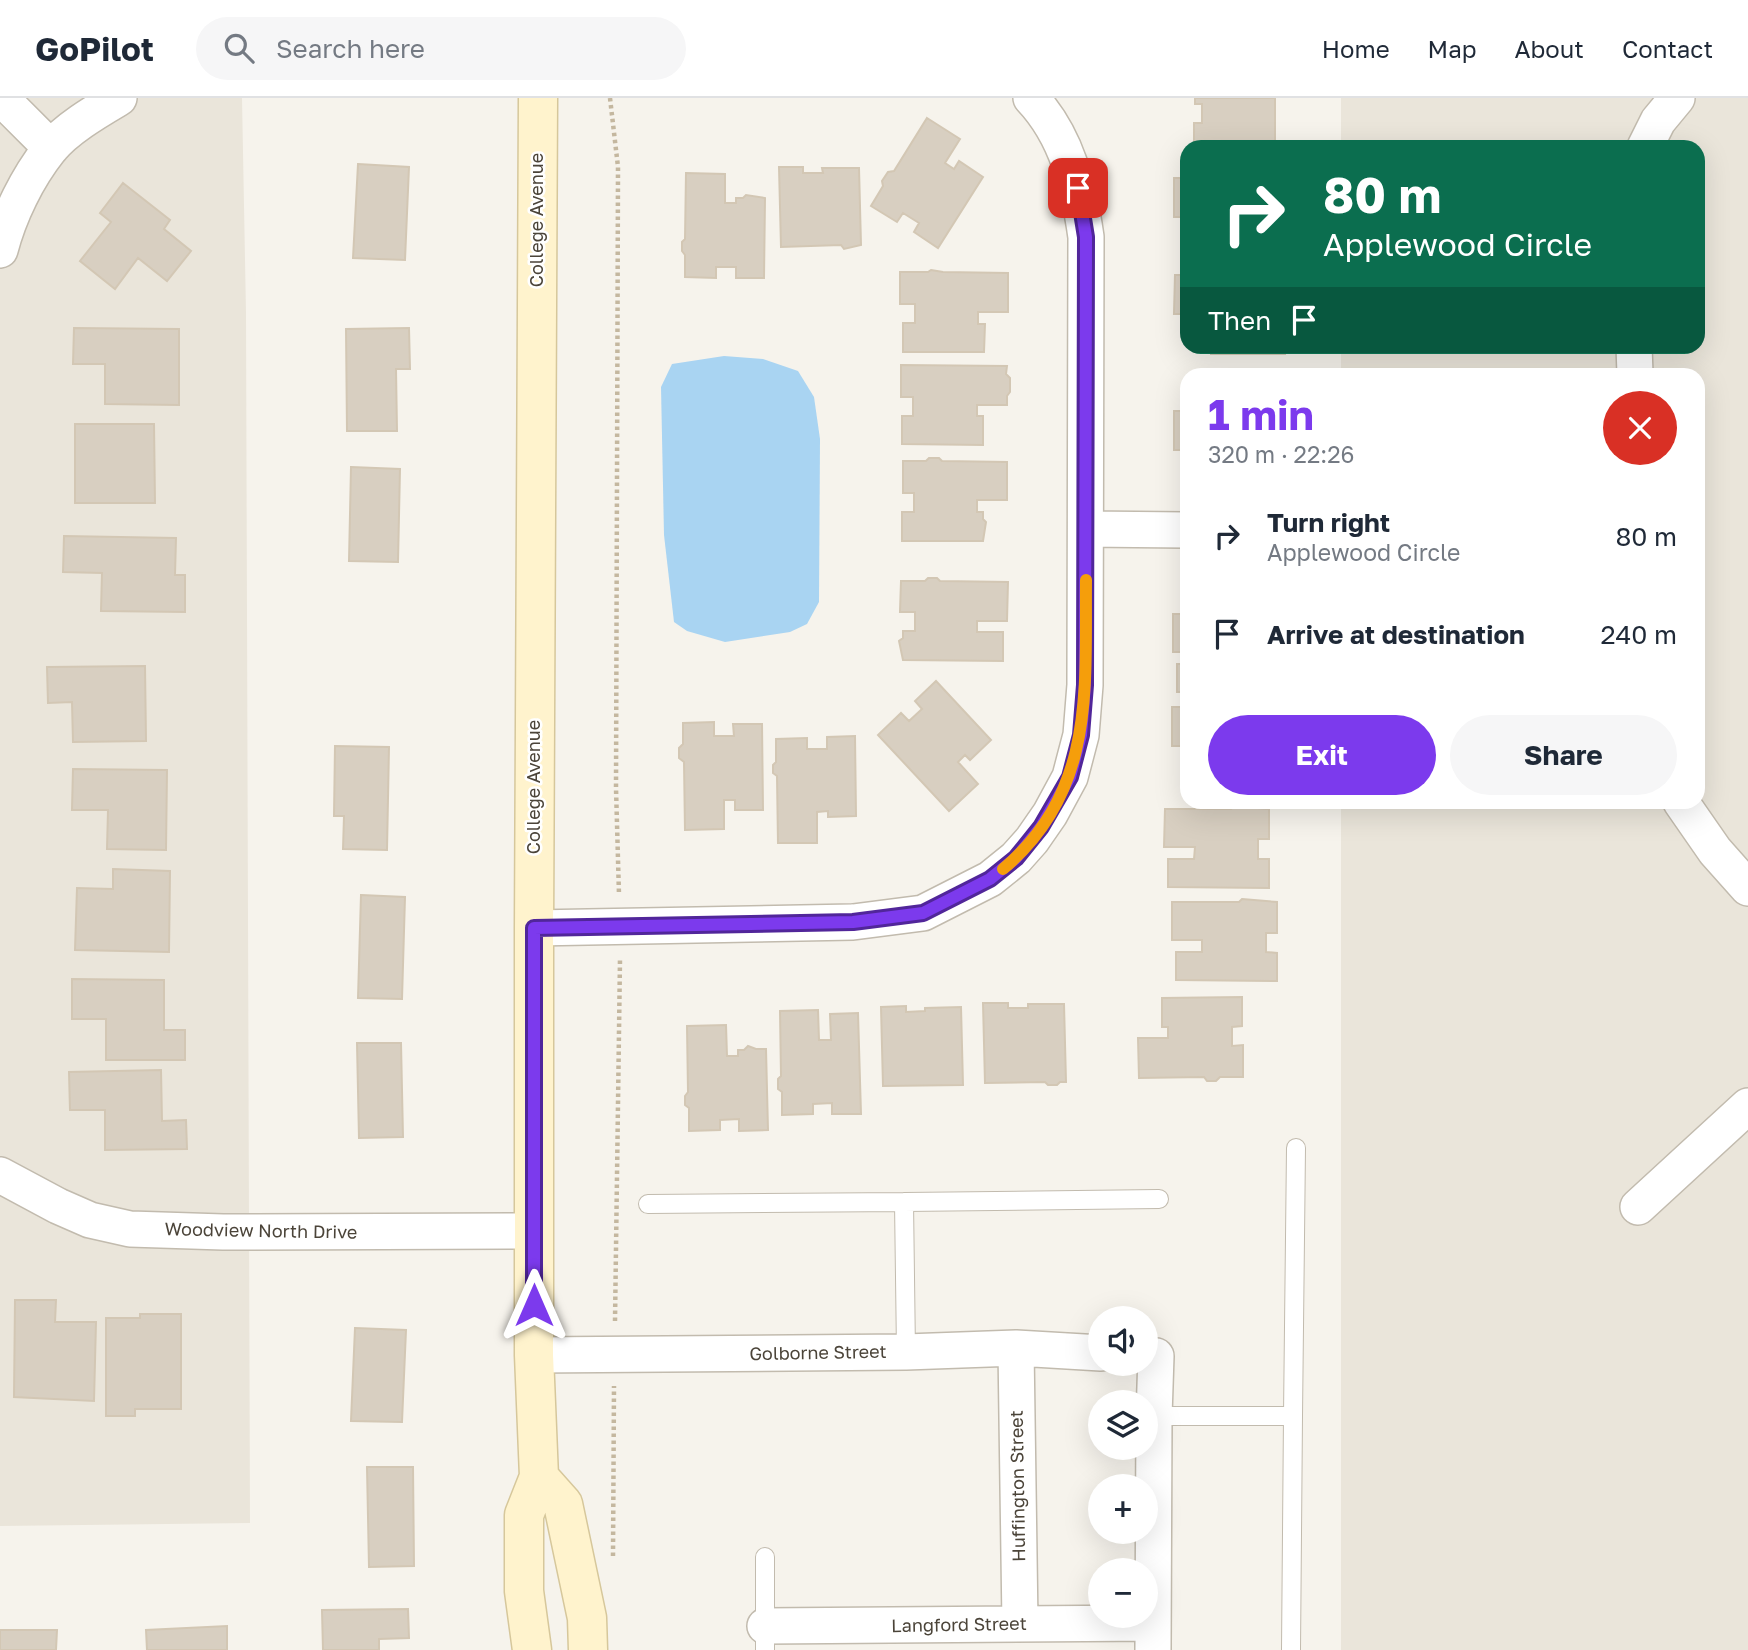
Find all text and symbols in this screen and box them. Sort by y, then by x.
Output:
search box [196,17,686,80]
text: GoPilot [35,29,154,68]
icon: search [220,29,258,67]
text: Search here [276,33,425,64]
text: Home [1322,34,1390,63]
text: Map [1428,34,1477,63]
text: About [1515,34,1584,63]
text: Contact [1622,34,1713,63]
street label: College Avenue [525,153,547,287]
pin [1048,158,1108,218]
text: 80 m [1323,165,1441,224]
icon: right [1208,168,1299,259]
icon: arrive [1059,169,1097,207]
text: Applewood Circle [1323,225,1592,263]
icon: arrive [1285,301,1323,339]
text: Then [1208,305,1271,336]
text: 1 min [1208,389,1314,439]
button: close [1603,391,1677,465]
text: 320 m · 22:26 [1208,440,1354,468]
text: Turn right [1267,507,1390,538]
icon: right [1208,517,1246,555]
text: 80 m [1616,521,1677,552]
text: Applewood Circle [1267,538,1460,566]
icon: arrive [1208,615,1246,653]
text: Arrive at destination [1267,619,1525,650]
text: 240 m [1600,619,1677,650]
button: Exit [1208,715,1436,795]
button: Share [1450,715,1677,795]
street label: College Avenue [522,720,544,854]
street label: Woodview North Drive [164,1217,358,1243]
position arrow [497,1268,571,1342]
map controls [1088,1306,1158,1628]
button: sound [1088,1306,1158,1376]
street label: Golborne Street [749,1340,887,1364]
button: layers [1088,1390,1158,1460]
street label: Huffington Street [1005,1410,1029,1562]
button: + [1088,1474,1158,1544]
button: − [1088,1558,1158,1628]
street label: Langford Street [891,1612,1027,1636]

